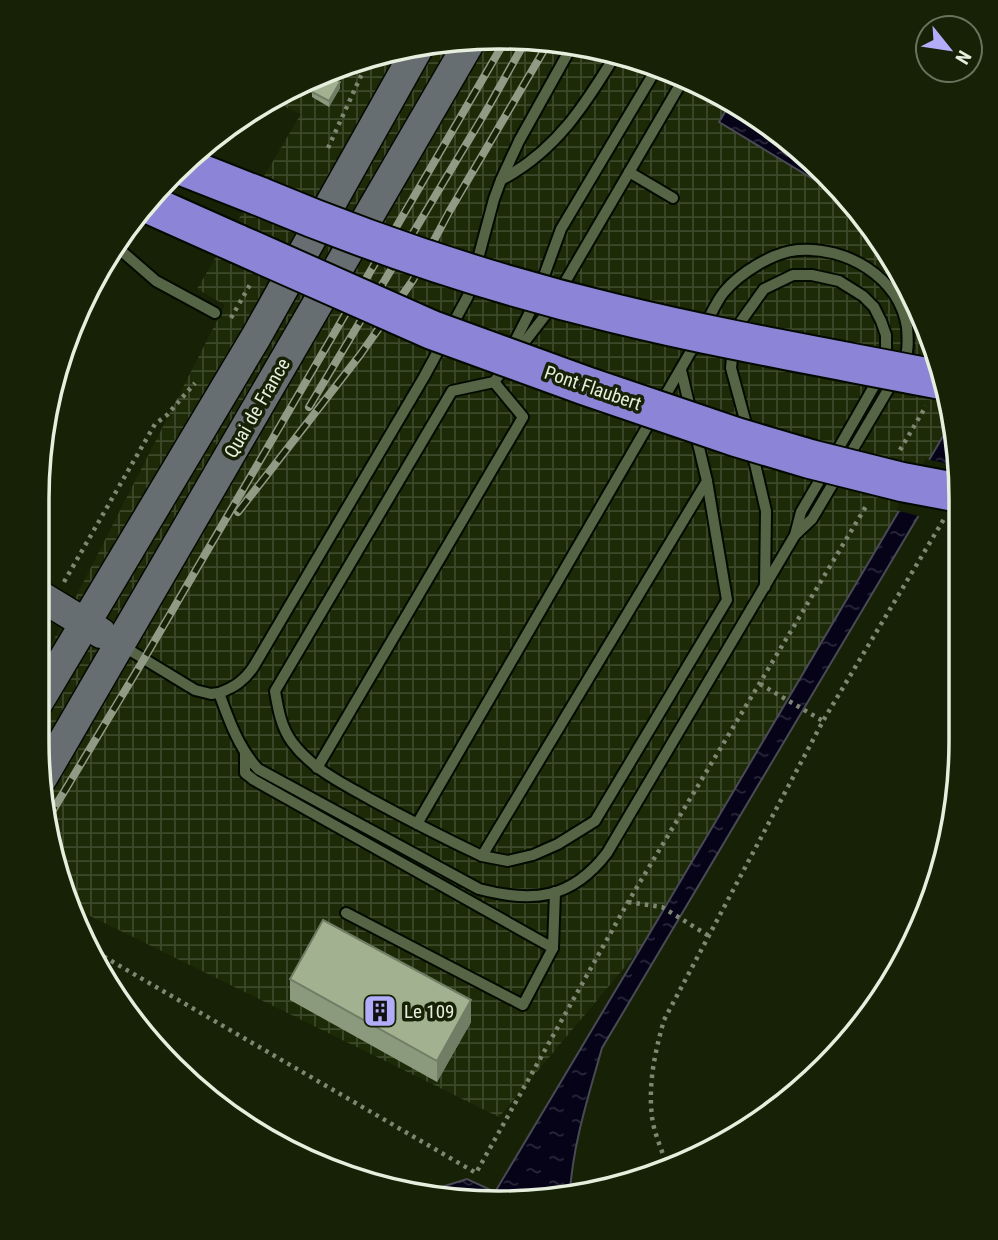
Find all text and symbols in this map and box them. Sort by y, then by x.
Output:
north arrow [914,14,984,84]
text: N [950,46,976,68]
street label: Quai de France [219,354,295,462]
street label: Pont Flaubert [541,361,645,415]
building icon: Le 109 [361,992,399,1030]
place label: Le 109 [404,1000,454,1023]

